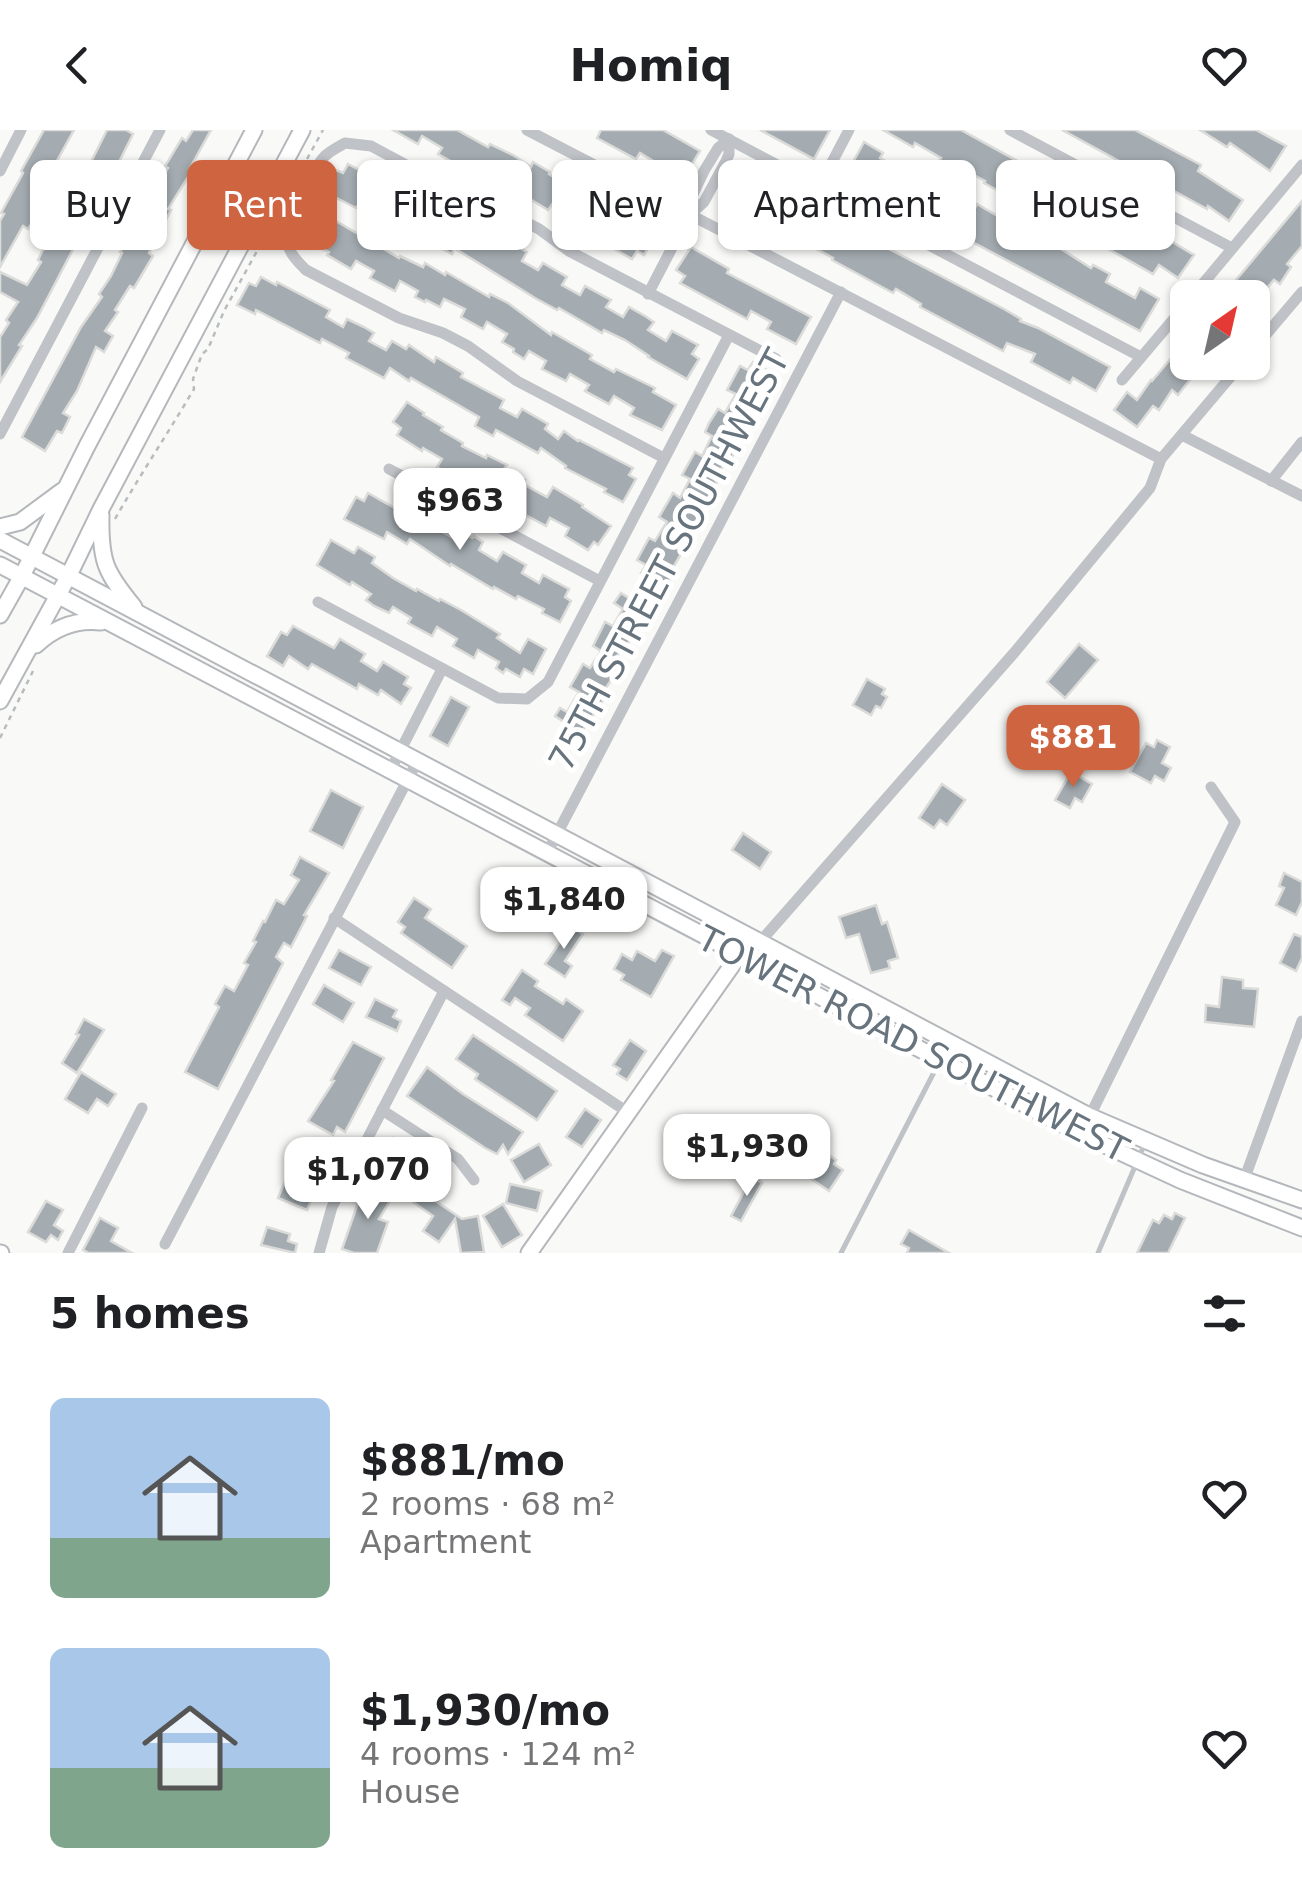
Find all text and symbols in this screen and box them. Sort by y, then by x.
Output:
icon: back [50,38,105,93]
icon: heart [1197,38,1252,93]
text: Homiq [569,39,733,92]
chip: Buy [30,160,167,250]
chip: Rent [187,160,337,250]
chip: Filters [357,160,532,250]
chip: New [552,160,698,250]
chip: Apartment [718,160,976,250]
chip: House [996,160,1175,250]
north arrow [1170,280,1270,380]
map controls [1170,280,1270,380]
street label: 75TH STREET SOUTHWEST [541,342,798,778]
pin: $963 [401,468,519,553]
text: $963 [415,481,505,519]
pin: $881 [1014,705,1132,790]
text: $881 [1028,718,1118,756]
pin: $1,840 [483,867,645,952]
text: $1,840 [502,880,626,918]
street label: TOWER ROAD SOUTHWEST [690,917,1135,1171]
pin: $1,930 [666,1114,828,1199]
text: $1,930 [685,1127,809,1165]
pin: $1,070 [287,1137,449,1222]
text: $1,070 [306,1150,430,1188]
icon: filters [1197,1286,1252,1341]
text: 5 homes [50,1289,250,1338]
text: $881/mo [360,1436,565,1485]
icon: home [130,1438,250,1558]
icon: heart [1197,1471,1252,1526]
text: 2 rooms · 68 m² [360,1485,615,1523]
text: Apartment [360,1523,531,1561]
text: $1,930/mo [360,1686,610,1735]
icon: home [130,1688,250,1808]
icon: heart [1197,1721,1252,1776]
text: 4 rooms · 124 m² [360,1735,636,1773]
text: House [360,1773,460,1811]

